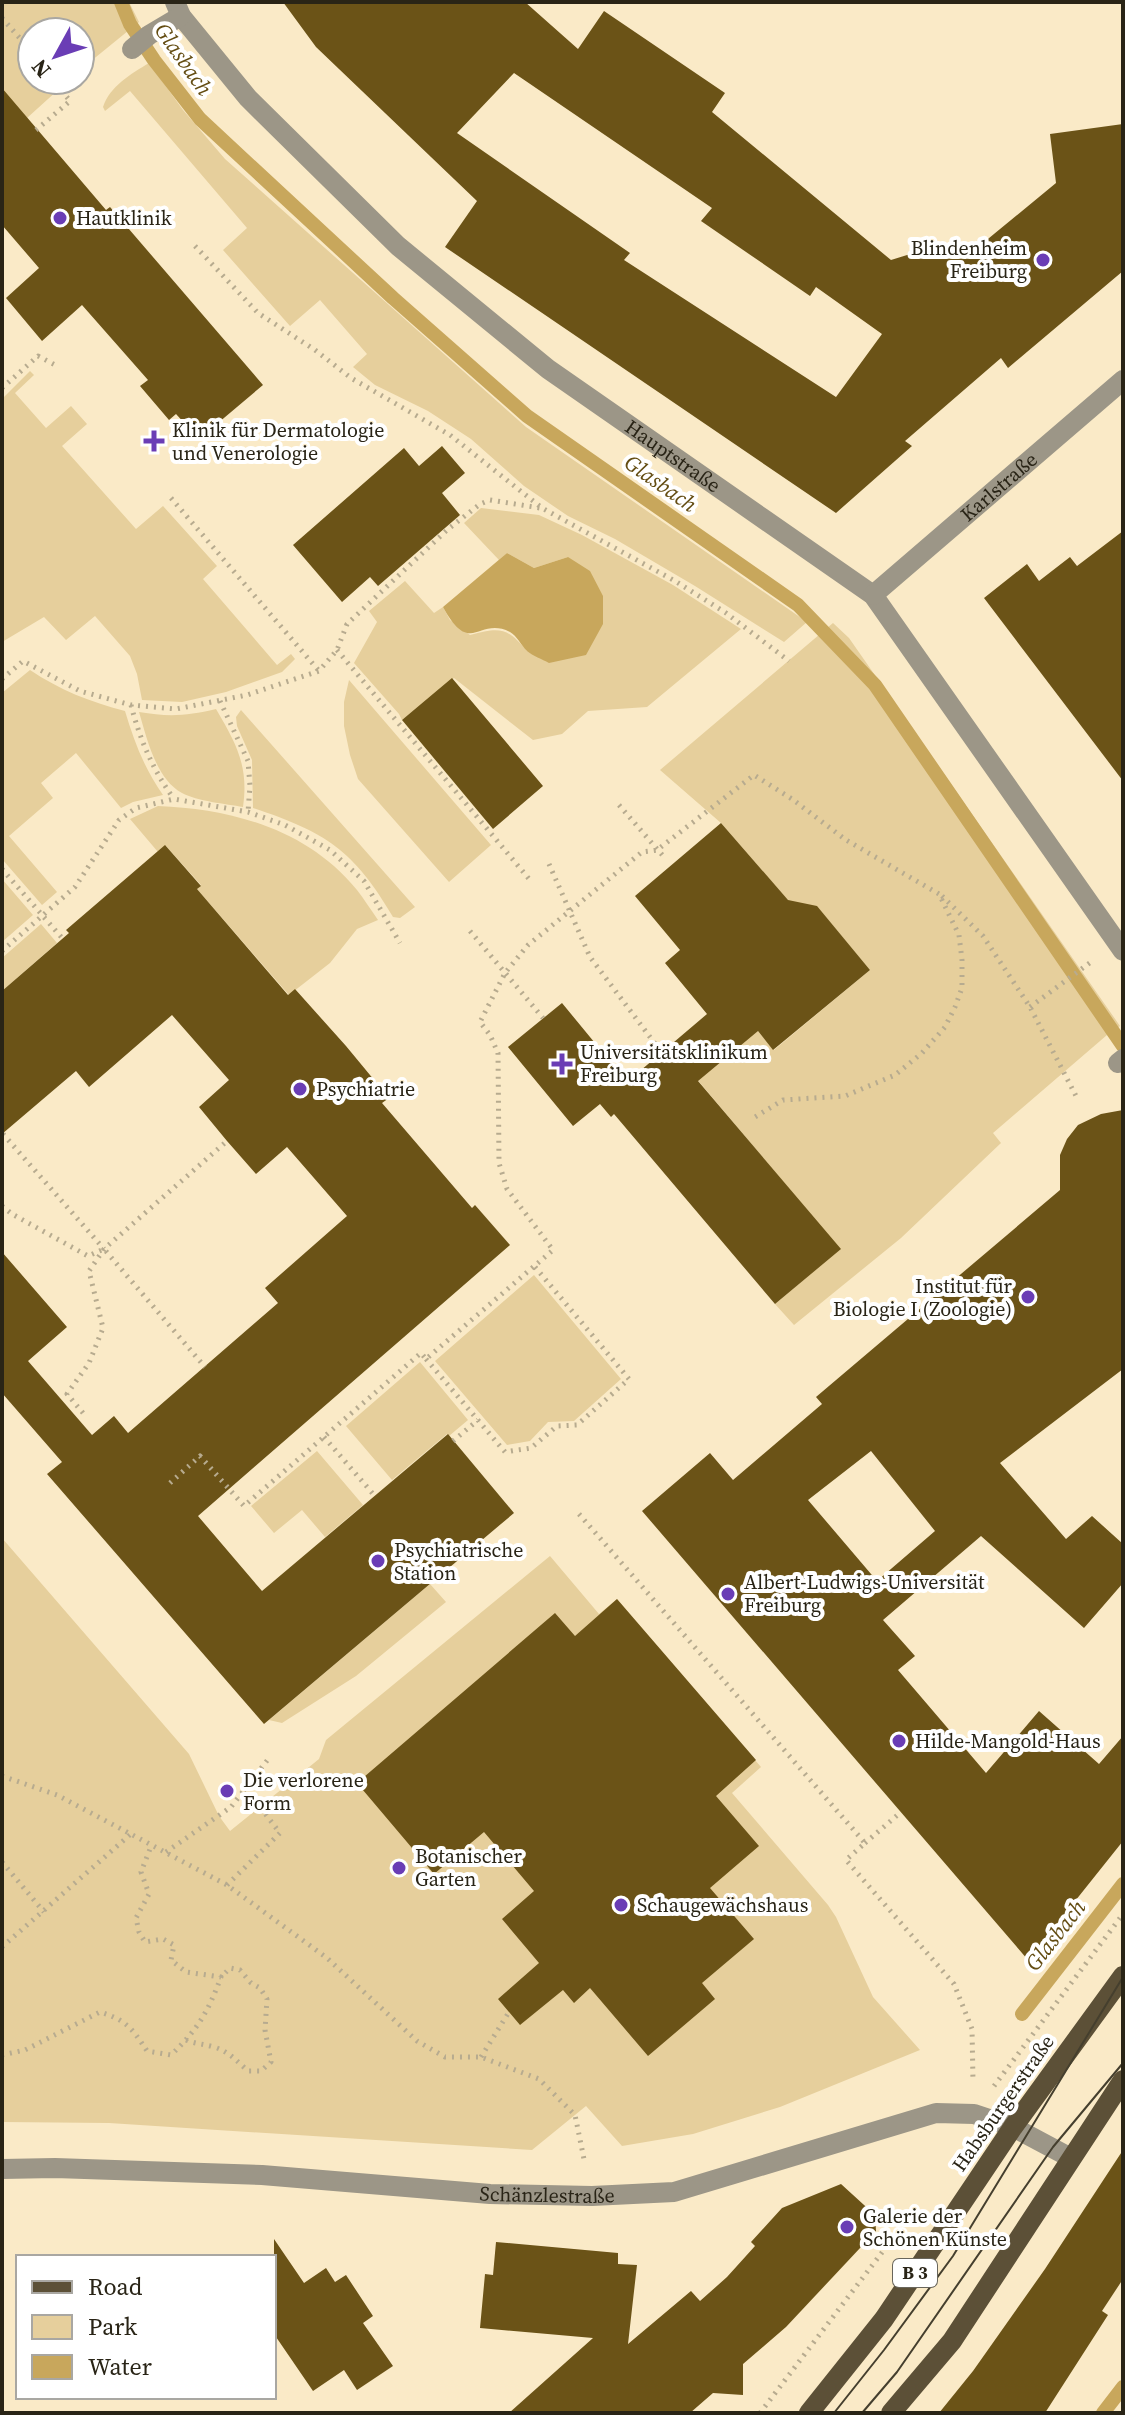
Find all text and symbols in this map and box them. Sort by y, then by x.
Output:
north arrow [16,16,96,96]
water label: Glasbach [148,17,220,101]
text: N [24,53,57,85]
place label: Hautklinik [76,204,172,232]
marker: Hautklinik [51,209,69,227]
place label: Blindenheim Freiburg [911,234,1027,285]
marker: Blindenheim Freiburg [1034,251,1052,269]
street label: Hauptstraße [620,413,726,499]
place label: Klinik für Dermatologie und Venerologie [172,416,384,467]
marker: Klinik für Dermatologie und Venerologie [143,430,165,452]
street label: Karlstraße [954,446,1043,528]
water label: Glasbach [619,447,703,519]
place label: Universitätsklinikum Freiburg [580,1038,768,1089]
marker: Universitätsklinikum Freiburg [551,1053,573,1075]
place label: Psychiatrie [316,1075,415,1103]
marker: Psychiatrie [291,1080,309,1098]
place label: Institut für Biologie I (Zoologie) [833,1272,1013,1323]
marker: Institut für Biologie I (Zoologie) [1019,1288,1037,1306]
place label: Psychiatrische Station [394,1536,523,1587]
marker: Psychiatrische Station [369,1552,387,1570]
place label: Albert-Ludwigs-Universität Freiburg [744,1568,985,1619]
marker: Albert-Ludwigs-Universität Freiburg [719,1585,737,1603]
place label: Hilde-Mangold-Haus [915,1727,1101,1755]
marker: Hilde-Mangold-Haus [890,1732,908,1750]
place label: Die verlorene Form [243,1766,364,1817]
marker: Die verlorene Form [218,1782,236,1800]
place label: Botanischer Garten [415,1842,522,1893]
marker: Botanischer Garten [390,1859,408,1877]
place label: Schaugewächshaus [637,1891,808,1919]
water label: Glasbach [1018,1893,1092,1977]
marker: Schaugewächshaus [612,1896,630,1914]
street label: Habsburgerstraße [945,2029,1061,2177]
street label: Schänzlestraße [478,2179,615,2210]
place label: Galerie der Schönen Künste [863,2202,1007,2253]
marker: Galerie der Schönen Künste [838,2218,856,2236]
legend [16,2255,276,2399]
road number: B 3 [893,2259,937,2287]
text: Road [88,2270,143,2303]
text: Park [88,2310,138,2343]
text: Water [88,2350,152,2383]

